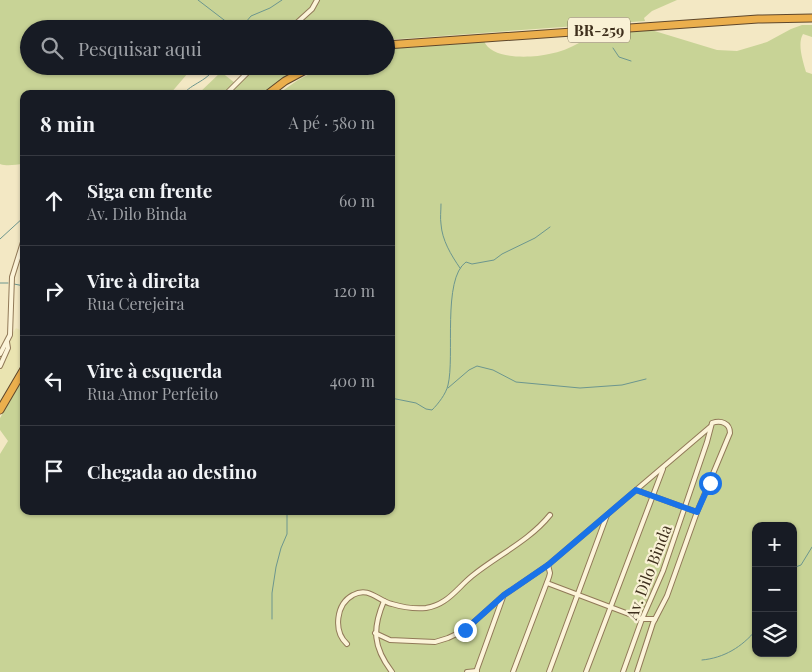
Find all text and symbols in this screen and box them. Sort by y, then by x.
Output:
road number: BR-259 [568,18,630,42]
search box [20,20,395,75]
icon: search [38,34,66,62]
text: Pesquisar aqui [78,35,202,61]
text: 8 min [40,109,95,137]
text: A pé · 580 m [289,112,375,133]
text: Siga em frente [87,177,212,203]
icon: ahead [40,187,68,215]
text: 60 m [339,190,375,211]
text: Av. Dilo Binda [87,203,187,224]
text: Vire à direita [87,267,200,293]
icon: right [40,277,68,305]
text: 120 m [334,280,375,301]
text: Rua Cerejeira [87,293,185,314]
text: Vire à esquerda [87,357,222,383]
icon: left [40,367,68,395]
text: 400 m [330,370,375,391]
text: Rua Amor Perfeito [87,383,218,404]
icon: arrive [40,457,68,485]
text: Chegada ao destino [87,458,257,484]
route start [699,472,722,495]
street label: Av. Dilo Binda [620,522,676,623]
map controls [752,522,797,657]
button: + [752,522,797,567]
button: − [752,567,797,612]
button: layers [752,612,797,657]
route end [454,619,477,642]

